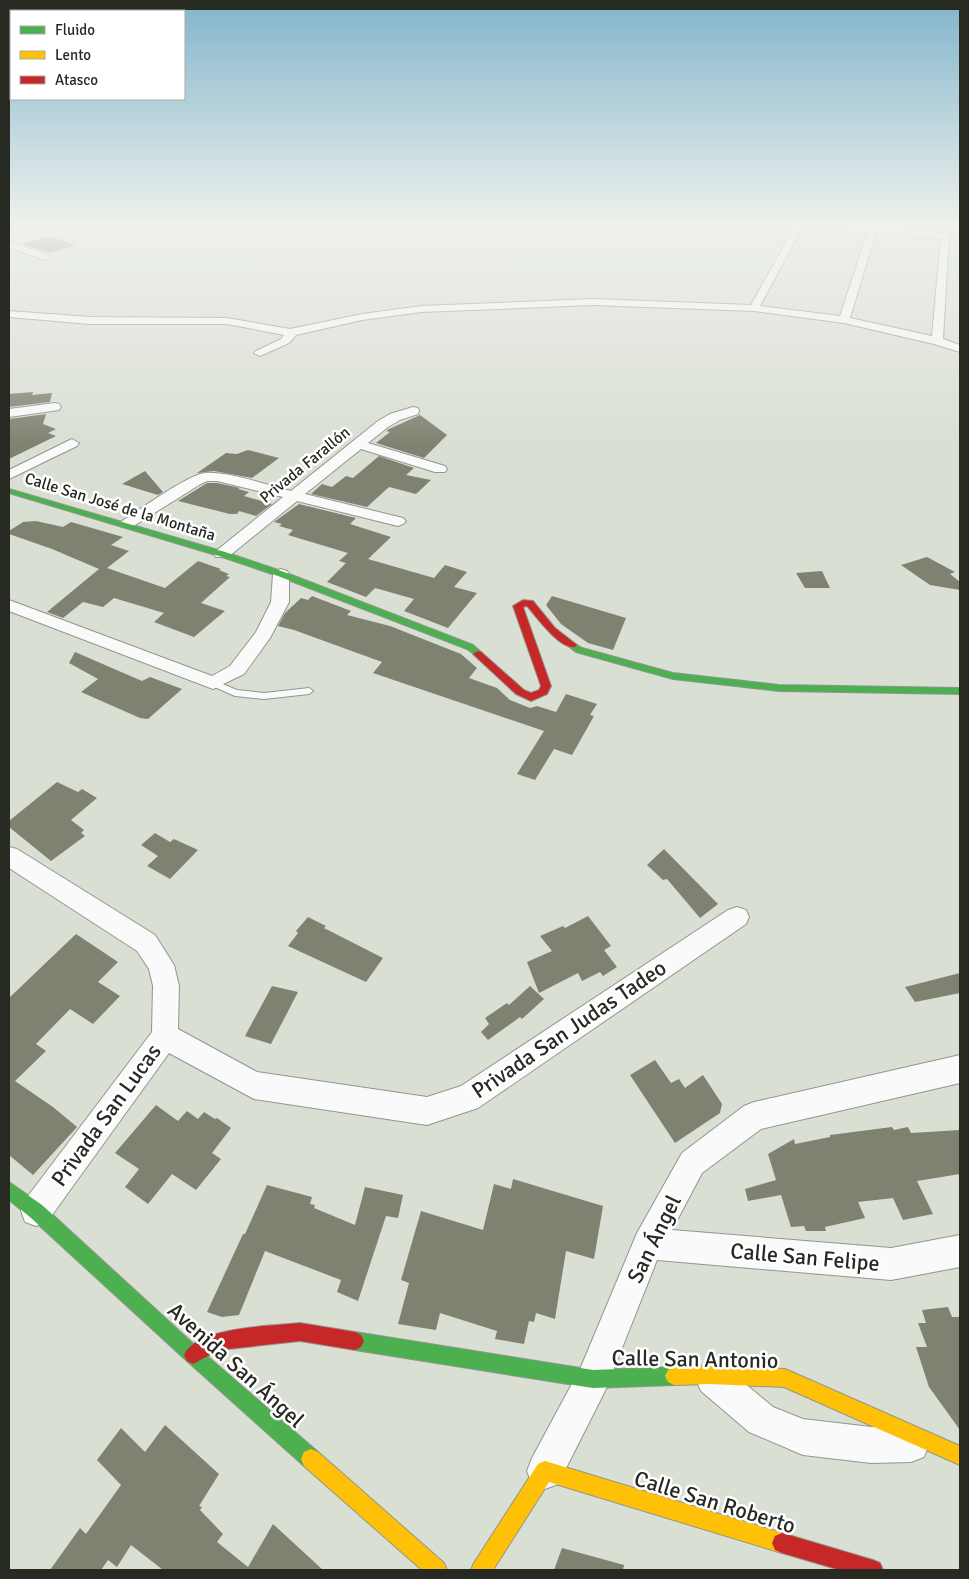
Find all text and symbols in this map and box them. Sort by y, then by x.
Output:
legend [10,10,185,100]
text: Fluido [55,21,95,39]
text: Lento [55,46,91,64]
text: Atasco [55,71,98,89]
street label: Privada Farallón [256,422,354,508]
street label: Calle San José de la Montaña [22,468,218,546]
street label: Privada San Judas Tadeo [467,954,671,1104]
street label: Privada San Lucas [45,1039,167,1191]
street label: San Ángel [621,1190,687,1288]
street label: Calle San Felipe [729,1237,881,1277]
street label: Avenida San Ángel [162,1297,310,1433]
street label: Calle San Antonio [611,1344,779,1374]
street label: Calle San Roberto [631,1465,799,1539]

